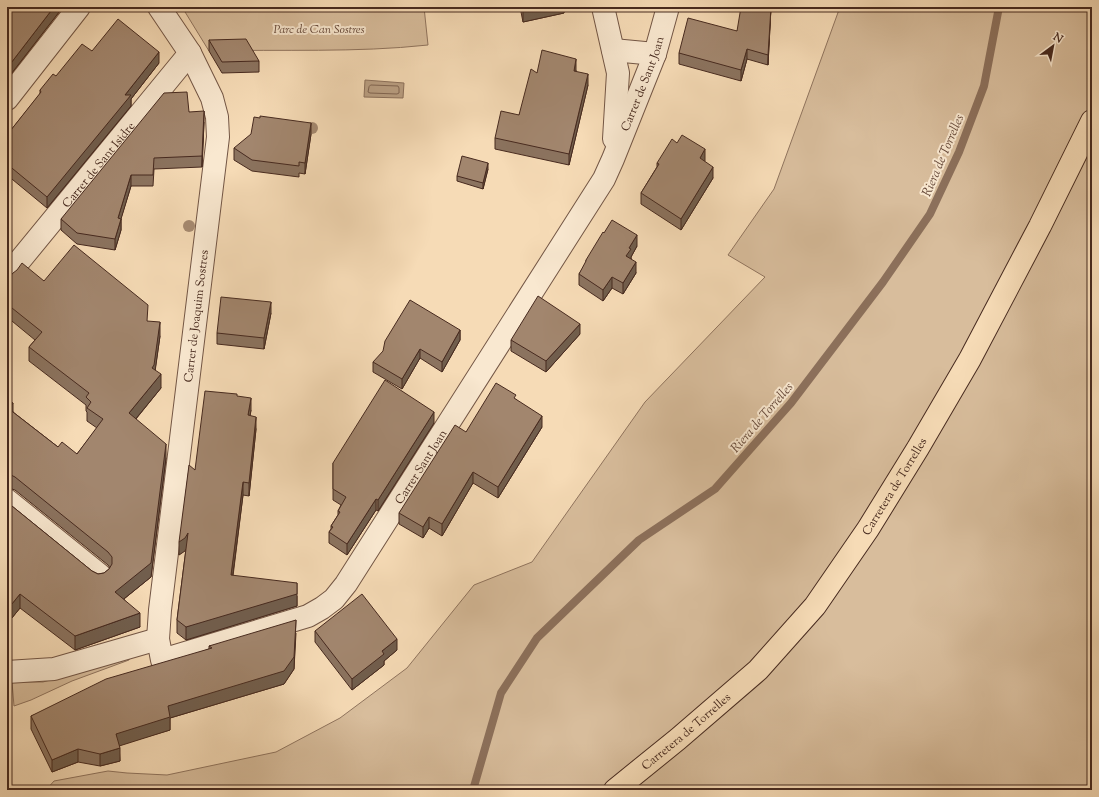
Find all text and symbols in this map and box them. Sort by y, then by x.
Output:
park label: Parc de Can Sostres [273,21,365,39]
north arrow [1033,26,1073,66]
text: N [1049,29,1066,48]
street label: Carrer de Sant Joan [617,35,669,134]
water label: Riera de Torrelles [918,112,969,199]
street label: Carrer de Sant Isidre [58,118,140,212]
street label: Carrer de Joaquim Sostres [180,249,214,383]
water label: Riera de Torrelles [727,379,798,457]
street label: Carrer Sant Joan [391,426,452,508]
street label: Carretera de Torrelles [858,434,932,540]
street label: Carretera de Torrelles [638,689,735,775]

